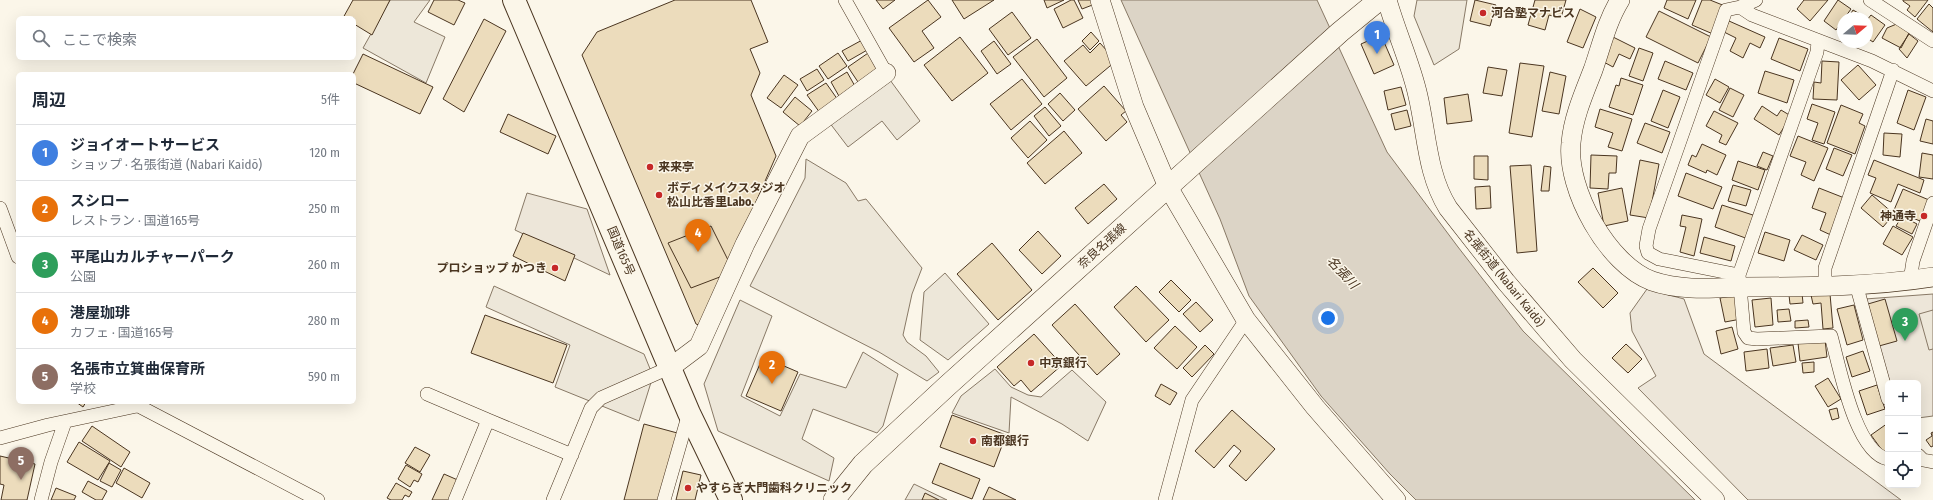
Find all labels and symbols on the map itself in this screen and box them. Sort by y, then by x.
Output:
place label: 河合塾マナビス [1491,6,1575,20]
marker: 河合塾マナビス [1478,8,1488,18]
north arrow [1837,12,1873,48]
pin: 1 [1364,21,1390,54]
place label: 来来亭 [658,160,694,174]
marker: 来来亭 [645,162,655,172]
place label: ボディメイクスタジオ 松山比香里Labo. [667,181,786,209]
marker: ボディメイクスタジオ 松山比香里Labo. [654,190,664,200]
place label: 神通寺 [1880,209,1916,223]
marker: 神通寺 [1919,211,1929,221]
pin: 4 [685,219,711,252]
street label: 奈良名張線 [1075,221,1129,271]
street label: 国道165号 [604,224,638,278]
street label: 名張街道 (Nabari Kaidō) [1460,227,1548,330]
water label: 名張川 [1324,253,1363,293]
place label: プロショップ かつき [437,261,547,275]
marker: プロショップ かつき [550,263,560,273]
your location [1318,308,1338,328]
pin: 3 [1892,308,1918,341]
pin: 2 [759,351,785,384]
place label: 中京銀行 [1039,356,1087,370]
marker: 中京銀行 [1026,358,1036,368]
place label: 南都銀行 [981,434,1029,448]
marker: 南都銀行 [968,436,978,446]
pin: 5 [8,447,34,480]
place label: やすらぎ大門歯科クリニック [696,481,852,495]
marker: やすらぎ大門歯科クリニック [683,483,693,493]

